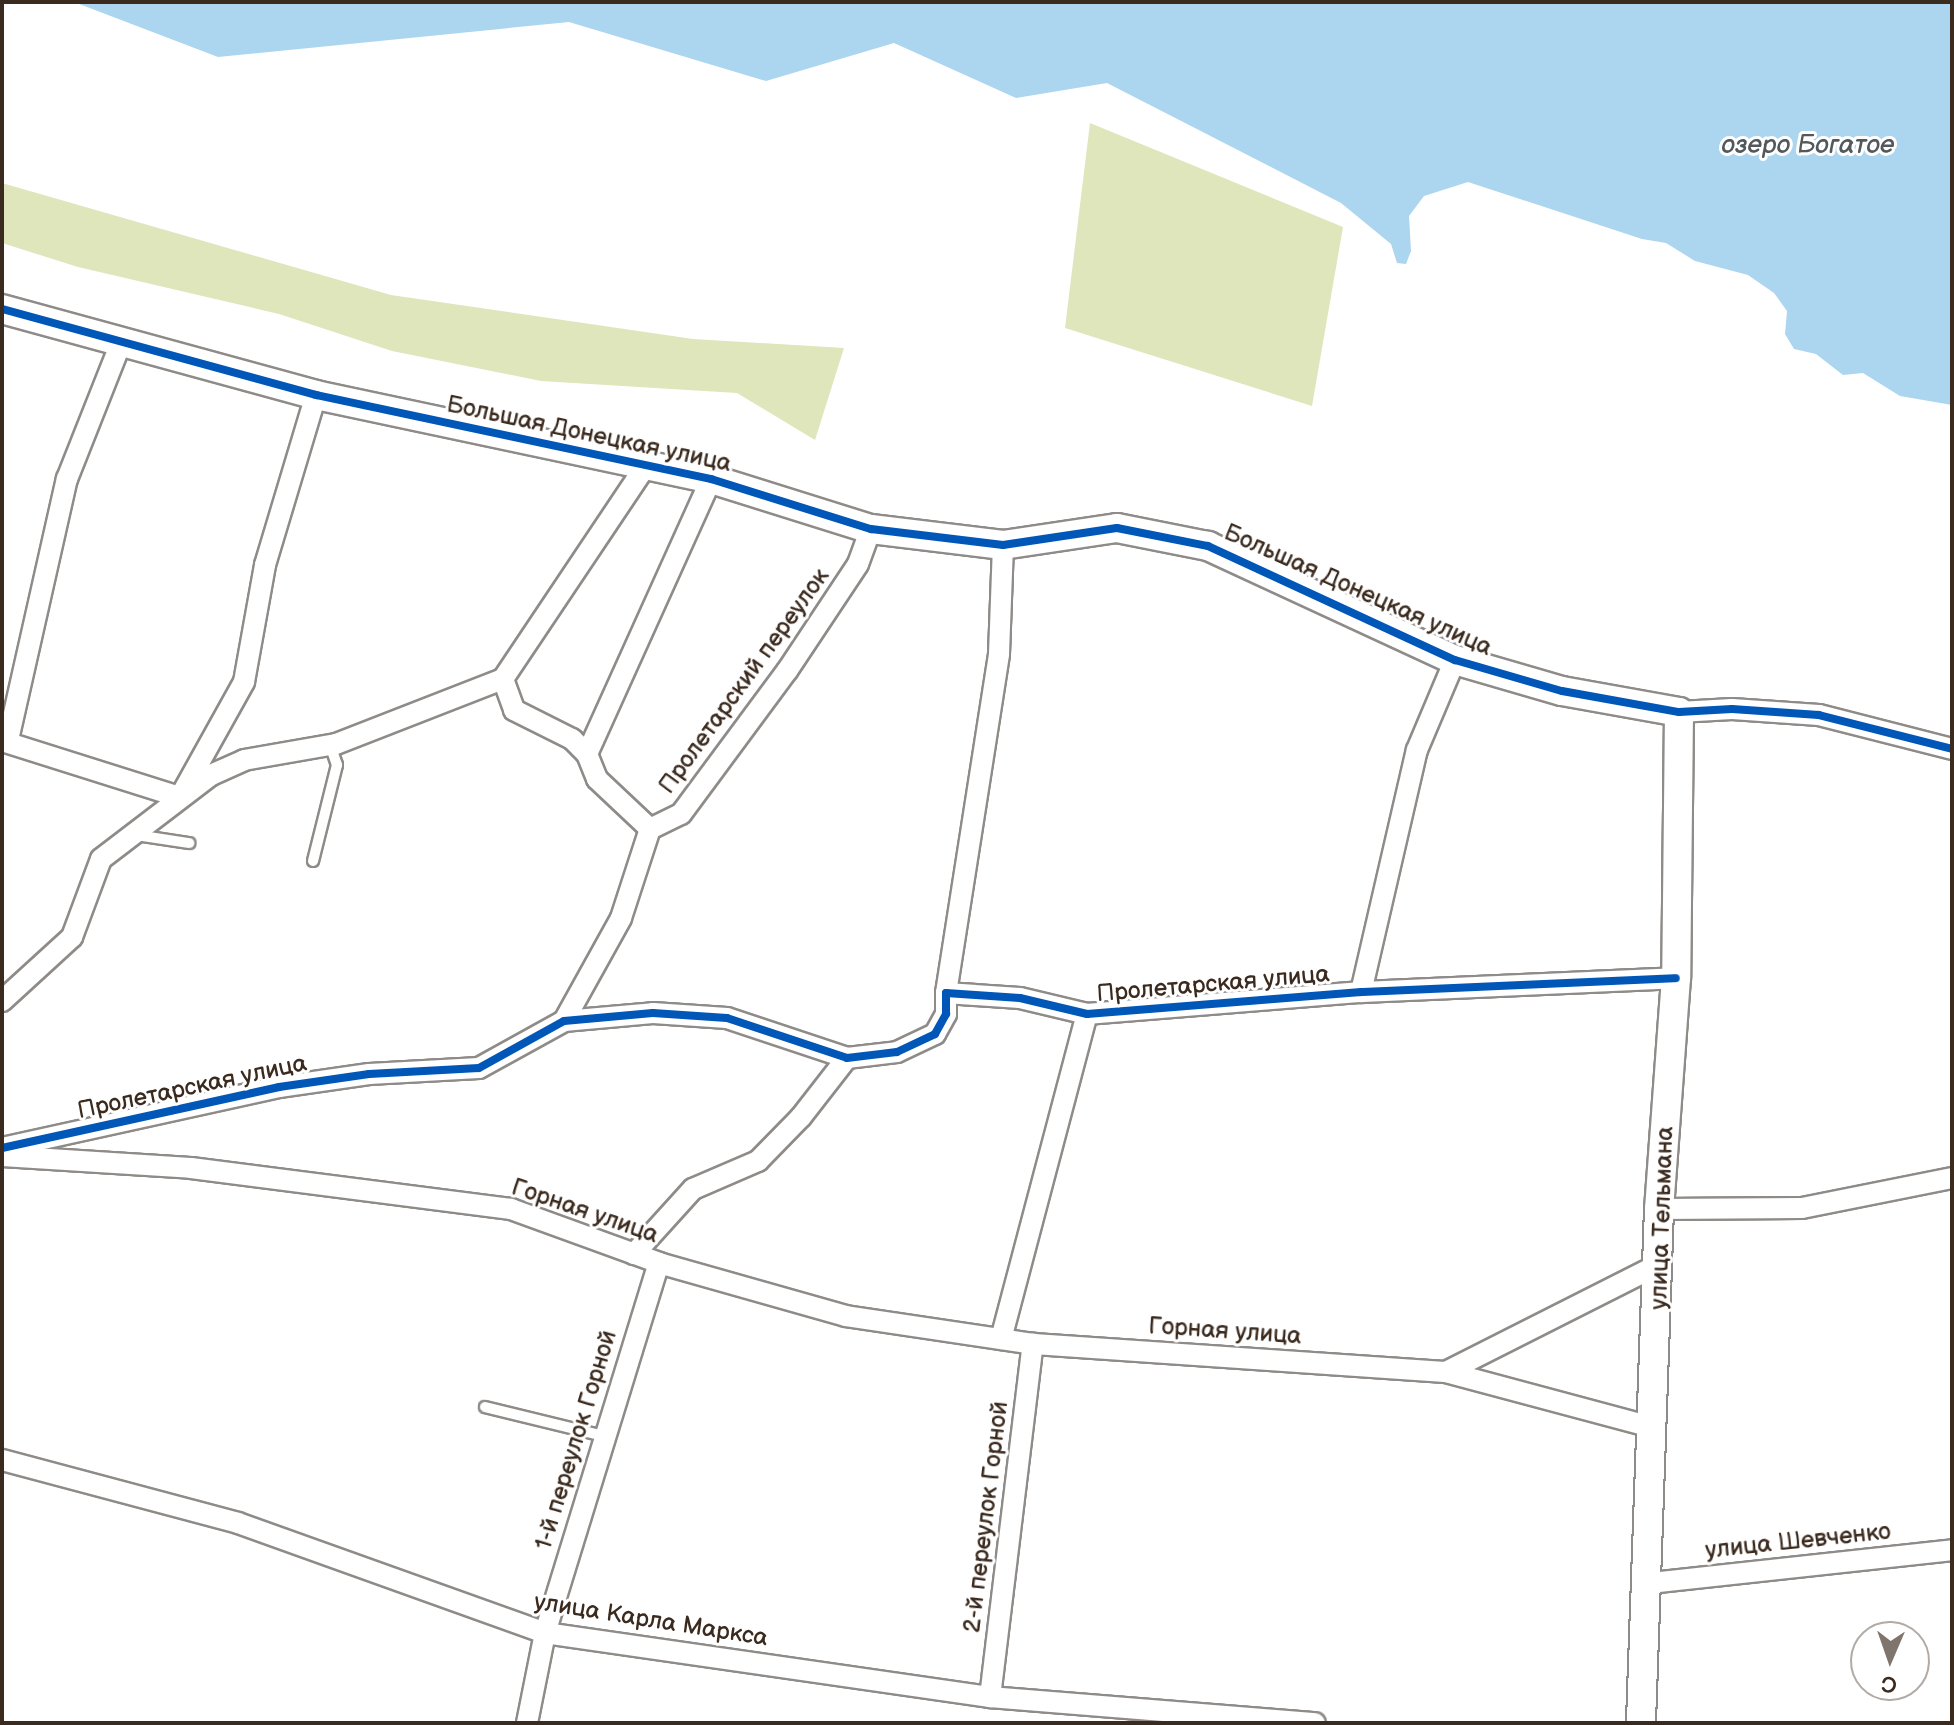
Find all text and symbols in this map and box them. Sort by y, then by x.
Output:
water label: озеро Богатое [1721,130,1895,162]
street label: Большая Донецкая улица [444,390,734,478]
street label: Большая Донецкая улица [1220,518,1496,662]
street label: Пролетарский переулок [653,563,835,799]
street label: Пролетарская улица [1095,959,1331,1009]
street label: Пролетарская улица [75,1049,309,1125]
street label: улица Тельмана [1644,1126,1680,1310]
street label: Горная улица [508,1172,662,1250]
street label: Горная улица [1148,1311,1302,1351]
street label: 1-й переулок Горной [529,1327,623,1553]
street label: 2-й переулок Горной [958,1400,1014,1634]
street label: улица Шевченко [1704,1517,1892,1565]
street label: улица Карла Маркса [532,1587,770,1653]
north arrow [1850,1621,1930,1701]
text: С [1881,1670,1897,1697]

